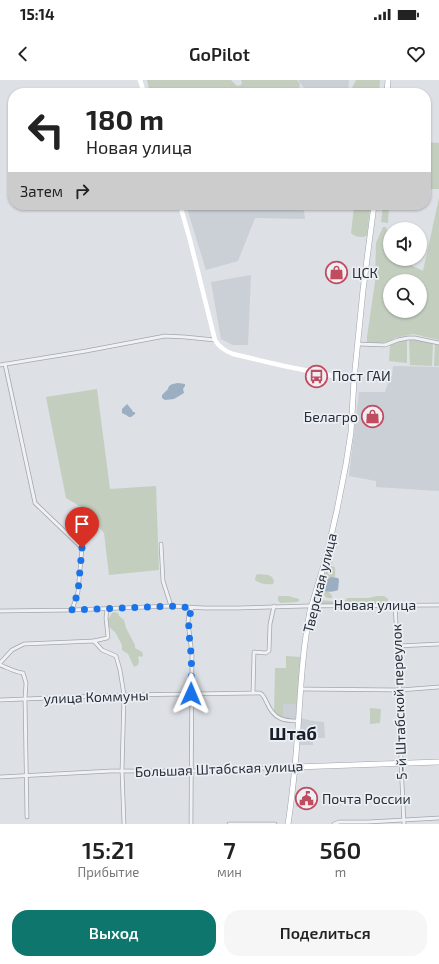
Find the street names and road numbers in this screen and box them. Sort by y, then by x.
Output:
street label: Тверская улица [299,531,340,635]
street label: Новая улица [334,596,416,613]
street label: 5-й Штабской переулок [387,623,410,780]
street label: улица Коммуны [43,686,149,707]
street label: Большая Штабская улица [134,757,304,780]

